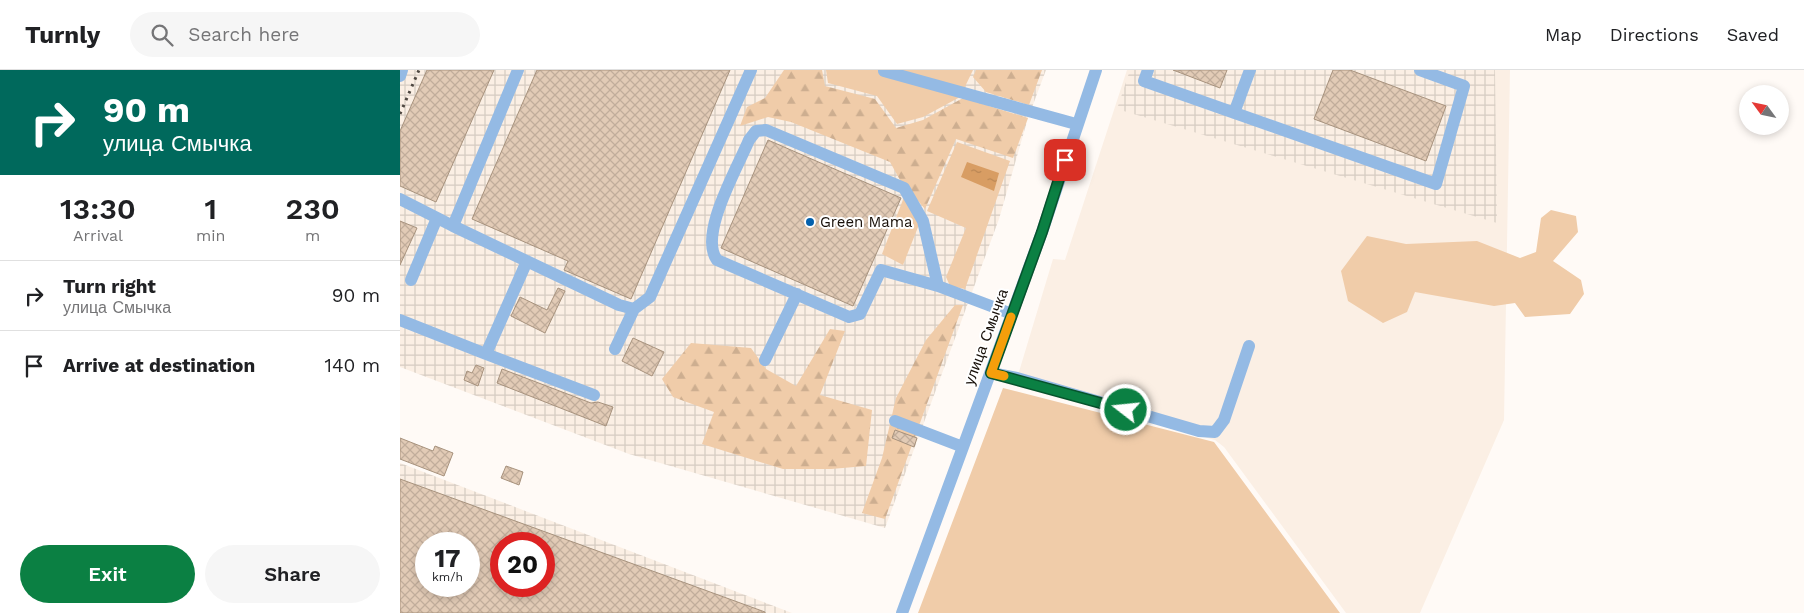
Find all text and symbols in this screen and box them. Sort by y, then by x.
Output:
search box [130,12,480,57]
text: Turnly [25,21,100,49]
icon: search [148,21,176,49]
text: Search here [188,23,300,46]
text: Map [1545,24,1582,45]
text: Directions [1610,24,1699,45]
text: Saved [1727,24,1779,45]
north arrow [1739,85,1789,135]
map controls [1739,85,1789,135]
text: 90 m [103,89,190,131]
icon: right [20,90,85,155]
text: улица Смычка [103,131,252,156]
pin [1044,139,1086,181]
icon: arrive [1051,146,1079,174]
text: 13:30 [60,191,136,226]
text: 1 [204,191,217,226]
text: 230 [285,191,340,226]
place label: Green Mama [820,213,913,231]
marker: Green Mama [804,216,816,228]
text: Arrival [73,226,123,245]
text: min [196,226,225,245]
text: m [305,226,320,245]
text: Turn right [63,275,156,298]
icon: right [20,282,48,310]
text: 90 m [332,284,380,307]
street label: улица Смычка [960,286,1012,388]
text: улица Смычка [63,298,171,317]
icon: arrive [20,352,48,380]
text: Arrive at destination [63,354,255,377]
text: 140 m [325,354,380,377]
position arrow [1099,383,1151,435]
speed limit sign: 20 [490,532,555,597]
text: 17 [435,544,460,573]
button: Exit [20,545,195,603]
button: Share [205,545,380,603]
text: km/h [432,570,463,584]

